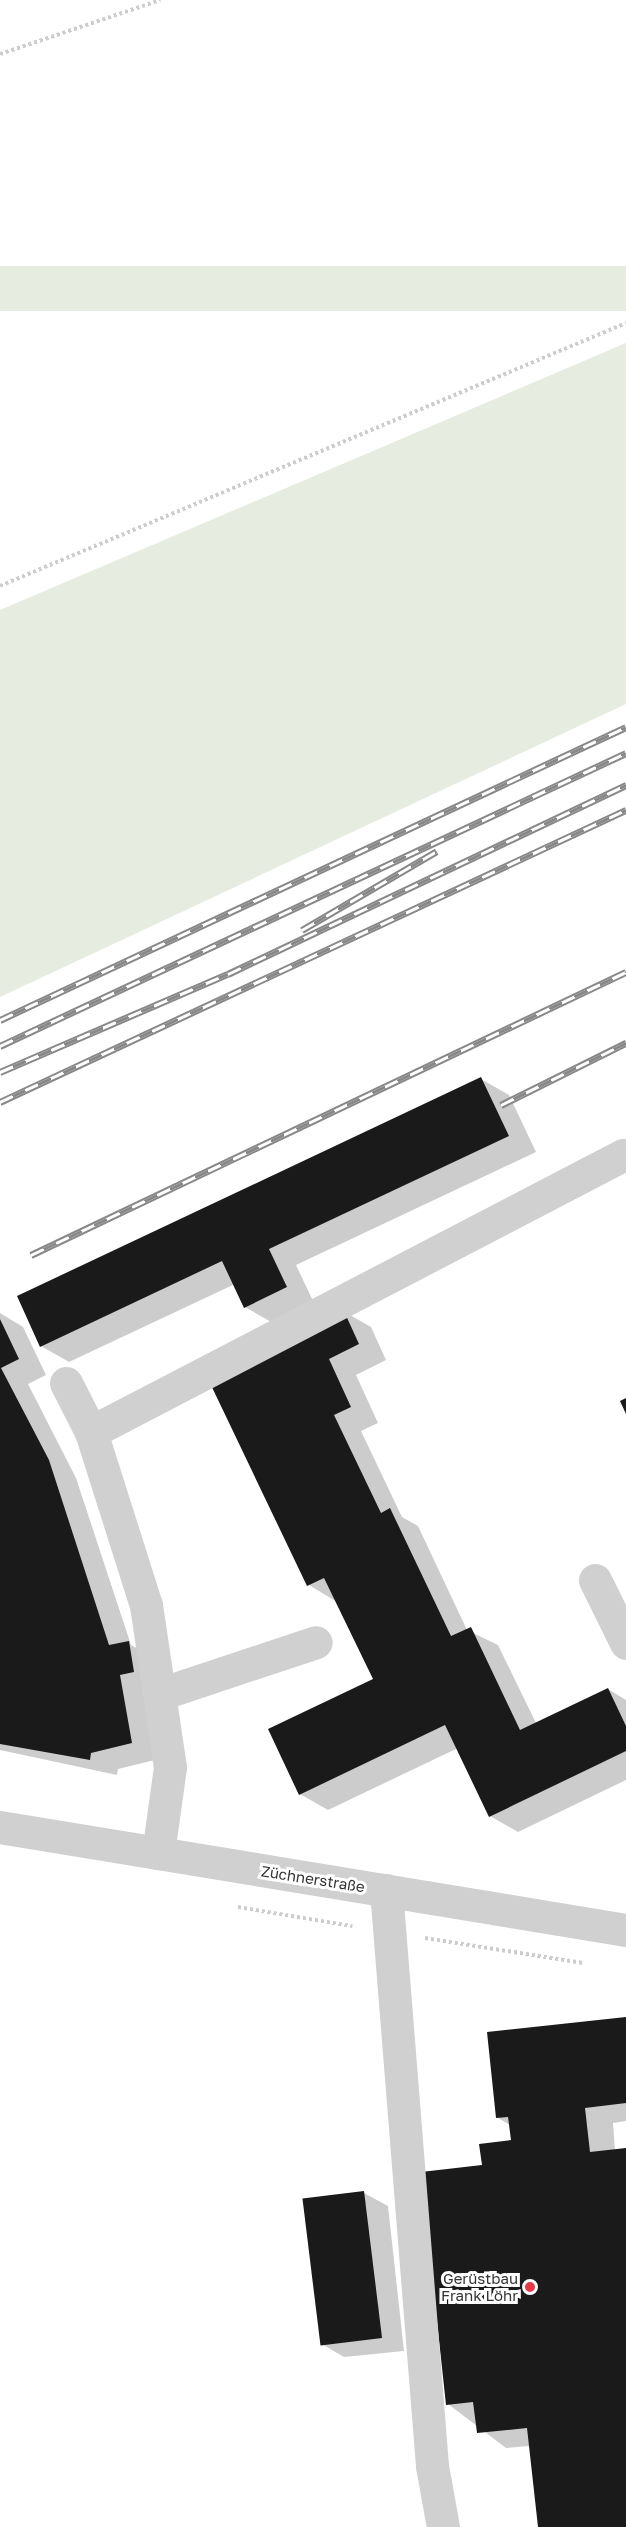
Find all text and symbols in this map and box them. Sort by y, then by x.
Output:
street label: Züchnerstraße [260,1862,366,1896]
place label: Gerüstbau Frank Löhr [441,2269,518,2304]
marker: Gerüstbau Frank Löhr [523,2280,537,2294]

